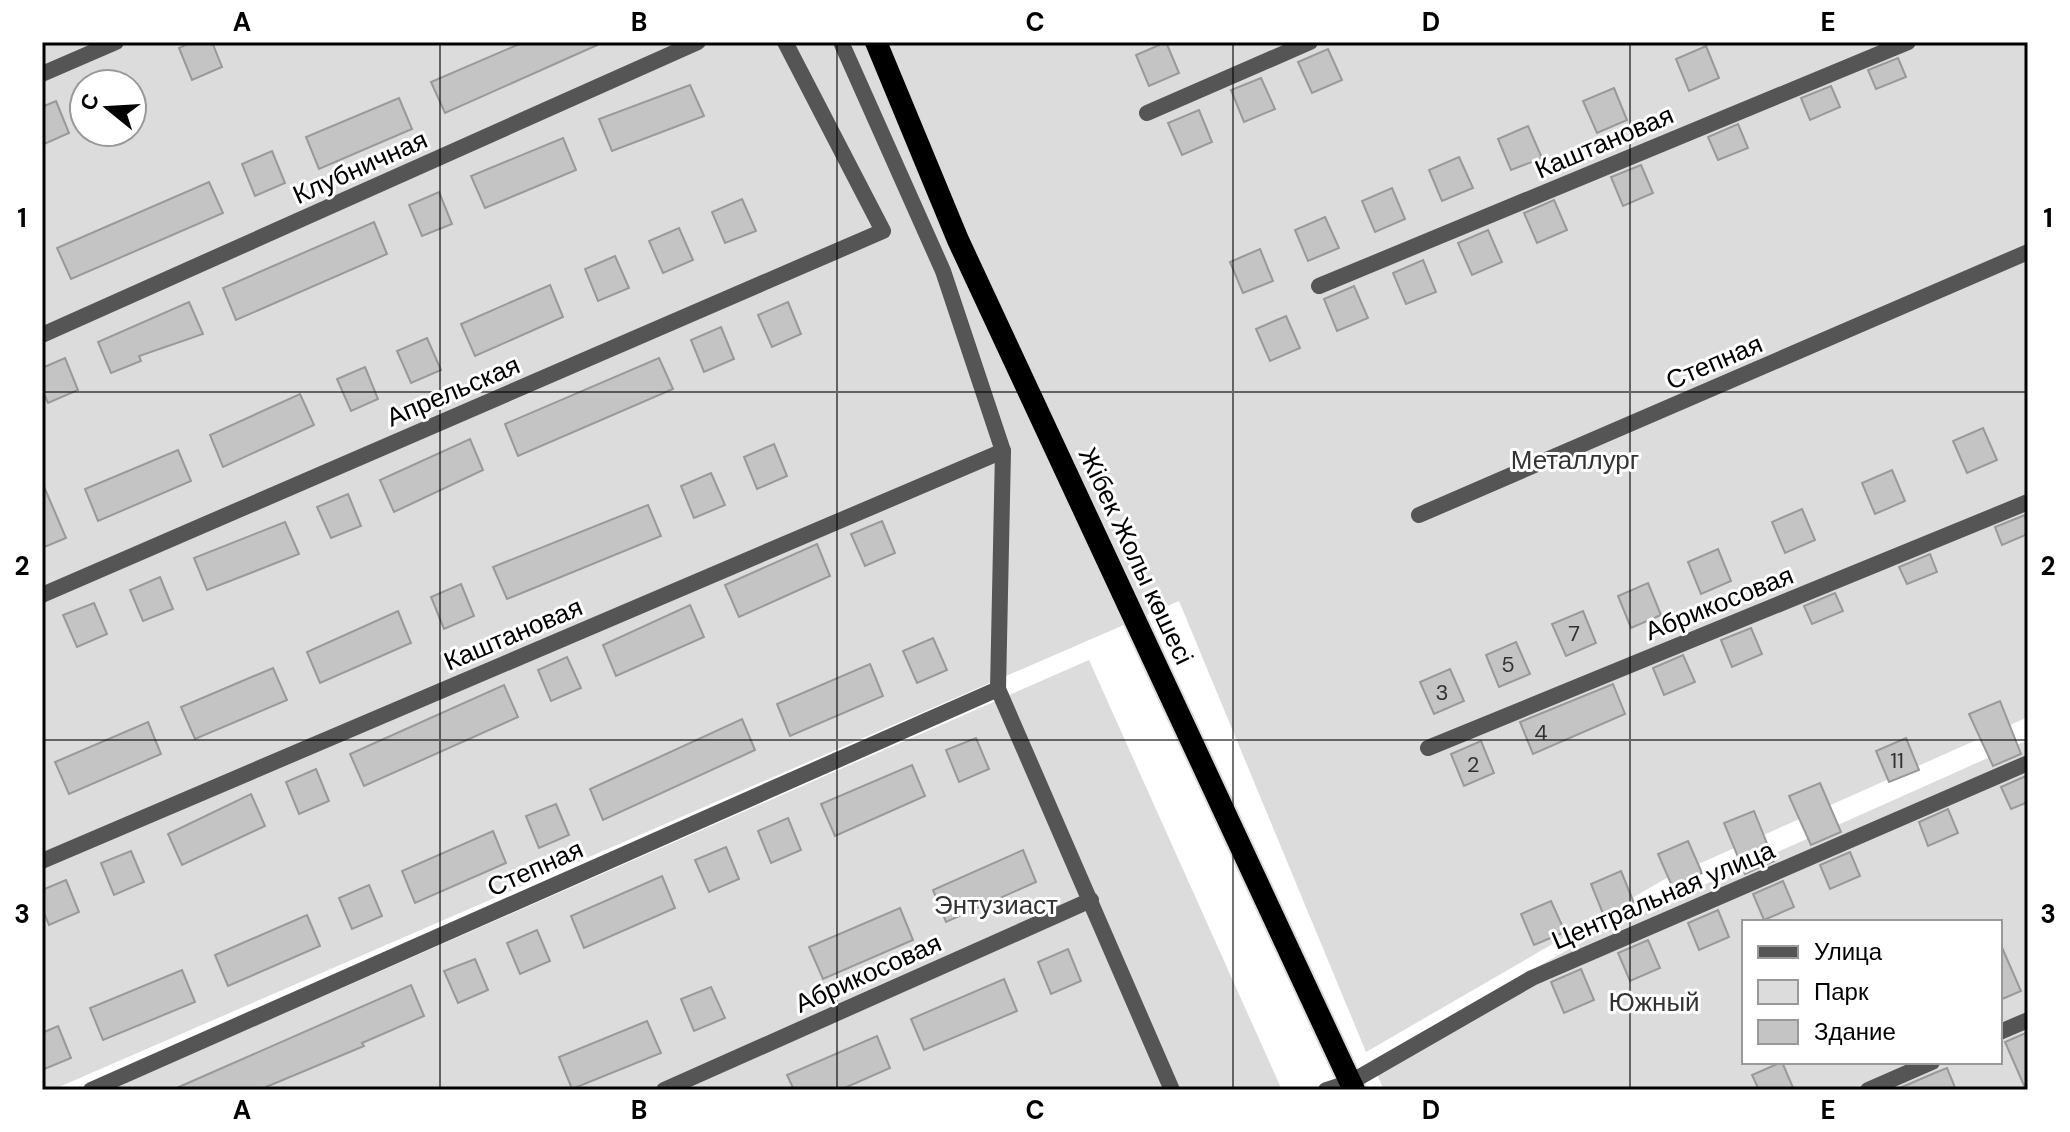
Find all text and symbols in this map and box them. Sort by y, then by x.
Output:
text: A [233,5,251,39]
text: B [631,5,647,39]
text: C [1025,5,1045,39]
text: D [1422,5,1440,39]
text: E [1820,5,1836,39]
north arrow [68,68,148,148]
text: С [73,90,106,114]
street label: Каштановая [1530,98,1678,186]
street label: Клубничная [287,122,433,212]
text: 1 [17,201,27,235]
text: 1 [2043,201,2053,235]
street label: Степная [1660,326,1768,398]
street label: Апрельская [381,348,525,434]
street label: Жібек Жолы көшесі [1071,442,1201,670]
park label: Металлург [1511,443,1639,477]
text: 2 [14,549,30,583]
text: 2 [2040,549,2056,583]
street label: Абрикосовая [1640,558,1798,648]
street label: Каштановая [439,590,587,678]
house number: 7 [1568,619,1580,648]
house number: 5 [1501,650,1515,679]
house number: 3 [1435,678,1449,707]
house number: 4 [1534,718,1548,747]
house number: 11 [1890,746,1904,775]
house number: 2 [1467,750,1479,779]
street label: Степная [482,832,588,904]
street label: Центральная улица [1546,832,1780,957]
park label: Энтузиаст [934,888,1058,922]
text: 3 [14,897,30,931]
text: 3 [2040,897,2056,931]
legend [1742,920,2002,1064]
street label: Абрикосовая [789,926,947,1020]
text: Улица [1814,936,1883,967]
text: Парк [1814,976,1869,1007]
park label: Южный [1608,985,1700,1019]
text: Здание [1814,1016,1896,1047]
text: A [233,1093,251,1127]
text: B [631,1093,647,1127]
text: C [1025,1093,1045,1127]
text: D [1422,1093,1440,1127]
text: E [1820,1093,1836,1127]

